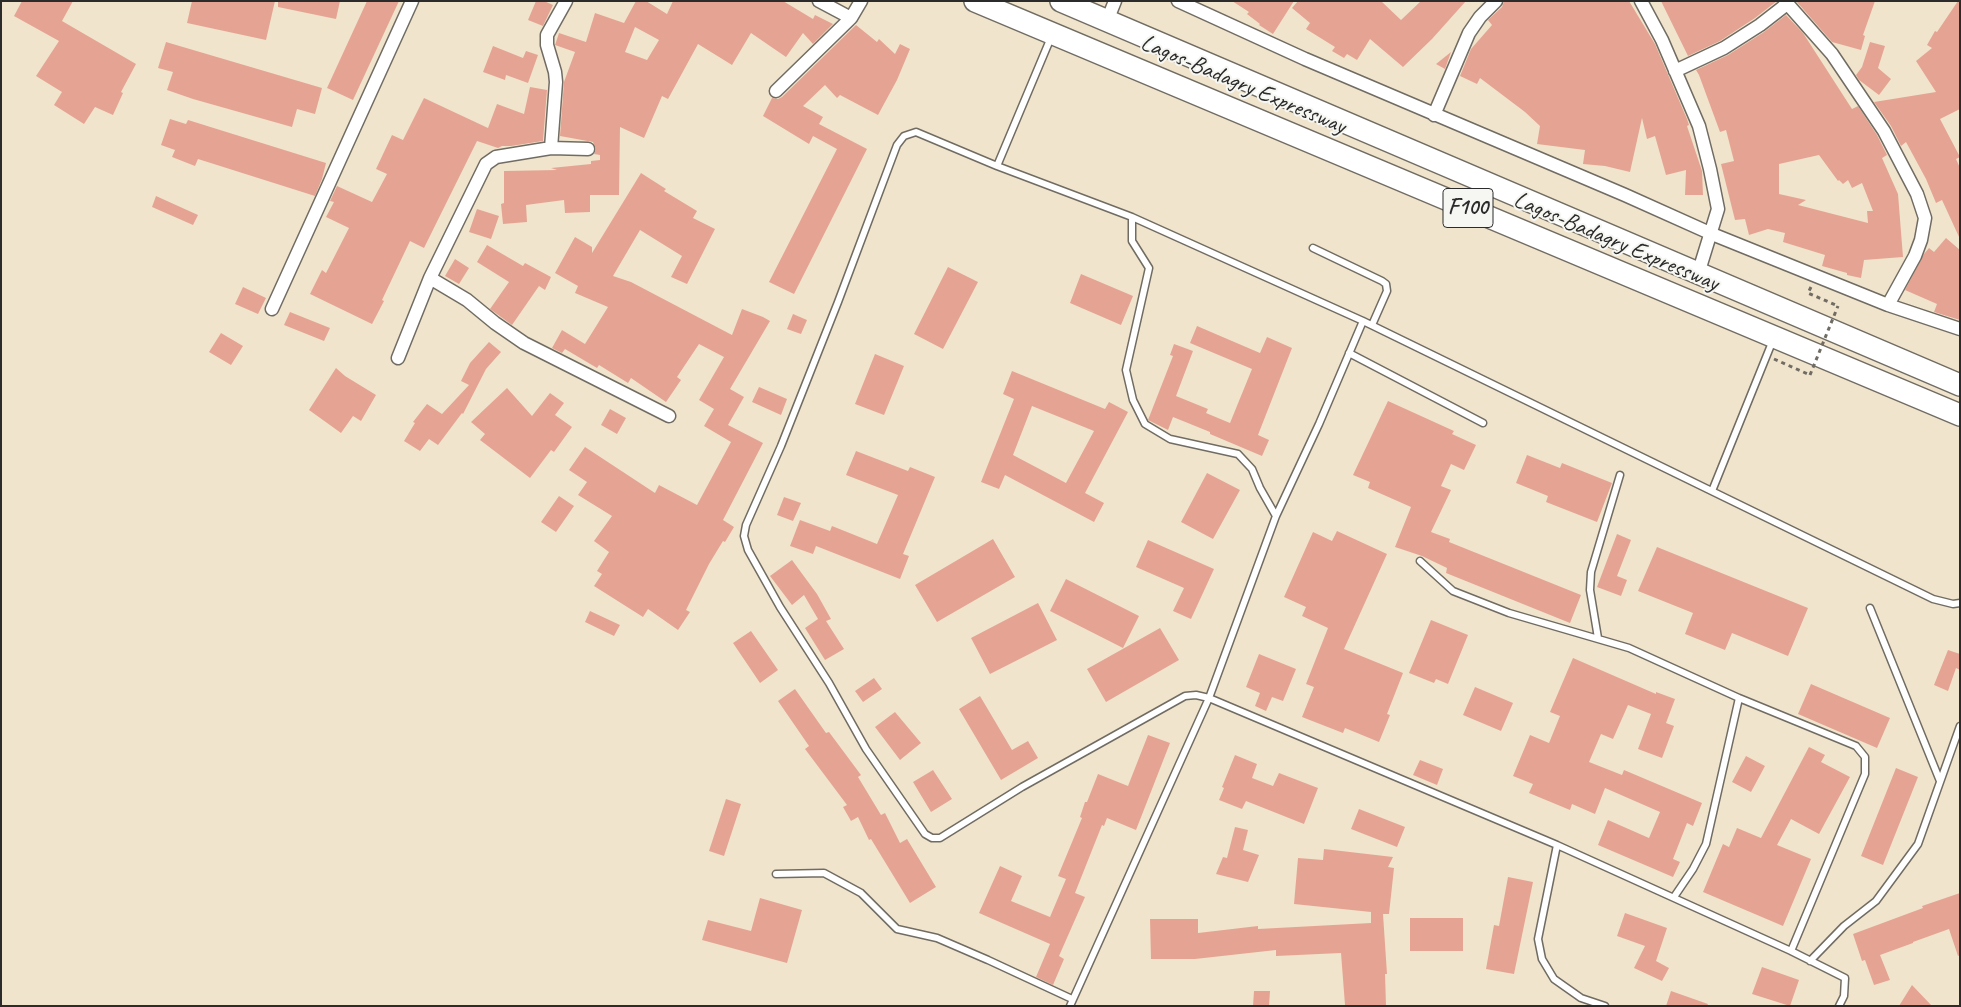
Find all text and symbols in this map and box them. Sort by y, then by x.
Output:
street label: Lagos-Badagry Expressway [1136,29,1350,141]
street label: Lagos-Badagry Expressway [1509,186,1723,298]
road number: F100 [1443,188,1493,228]

